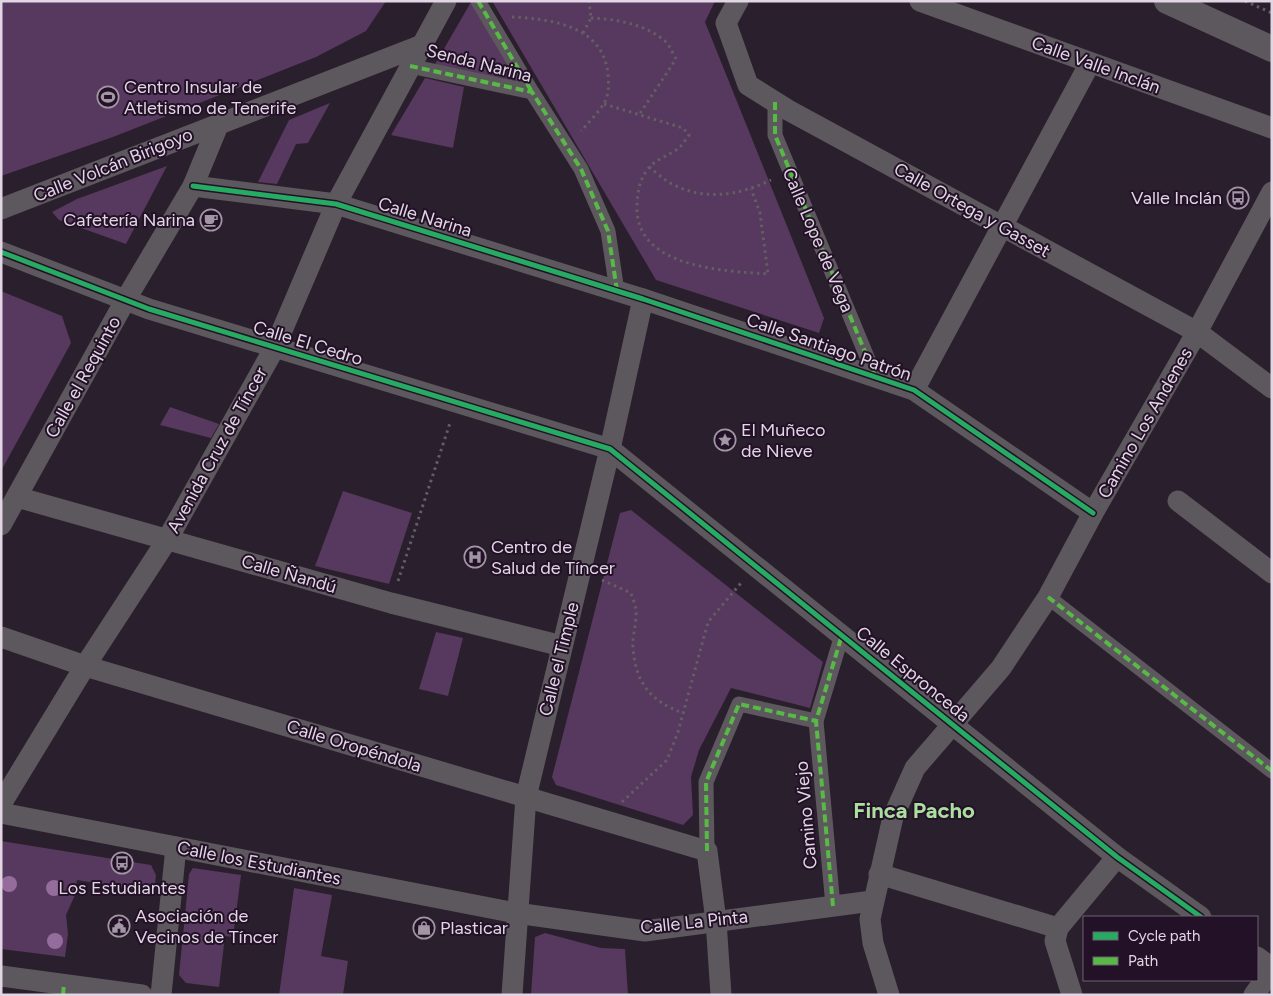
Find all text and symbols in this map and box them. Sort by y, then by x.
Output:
street label: Calle Valle Inclán [1029,32,1163,98]
street label: Senda Narina [424,39,534,87]
place label: Centro Insular de Atletismo de Tenerife [124,76,297,119]
sports icon: Centro Insular de Atletismo de Tenerife [96,85,120,109]
street label: Calle Volcán Birigoyo [30,123,196,207]
street label: Calle Ortega y Gasset [890,158,1054,262]
street label: Calle Lope de Vega [778,164,858,316]
bus stop icon: Valle Inclán [1226,186,1250,210]
place label: Valle Inclán [1131,187,1222,209]
street label: Calle Narina [375,192,475,242]
cafe icon: Cafetería Narina [199,208,223,232]
place label: Cafetería Narina [63,209,195,231]
street label: Calle Santiago Patrón [744,308,914,386]
street label: Calle el Requinto [41,312,125,442]
street label: Calle El Cedro [251,316,365,370]
street label: Camino Los Andenes [1093,344,1197,502]
street label: Avenida Cruz de Tíncer [162,363,272,537]
place label: El Muñeco de Nieve [741,419,825,462]
place icon: El Muñeco de Nieve [713,428,737,452]
place label: Centro de Salud de Tíncer [491,536,615,579]
hospital icon: Centro de Salud de Tíncer [463,545,487,569]
street label: Calle Ñandú [239,550,339,598]
street label: Calle el Timple [534,600,584,718]
street label: Calle Espronceda [852,621,974,727]
street label: Calle Oropéndola [284,715,424,777]
street label: Camino Viejo [790,760,822,870]
district label: Finca Pacho [853,797,975,824]
street label: Calle los Estudiantes [175,836,343,890]
bus stop icon: Los Estudiantes [110,851,134,875]
place label: Los Estudiantes [58,877,186,899]
place label: Asociación de Vecinos de Tíncer [135,905,278,948]
street label: Calle La Pinta [639,905,749,939]
public building icon: Asociación de Vecinos de Tíncer [107,914,131,938]
shop icon: Plasticar [412,916,436,940]
legend [1083,916,1258,981]
place label: Plasticar [440,917,508,939]
text: Cycle path [1128,927,1200,945]
text: Path [1128,952,1158,970]

